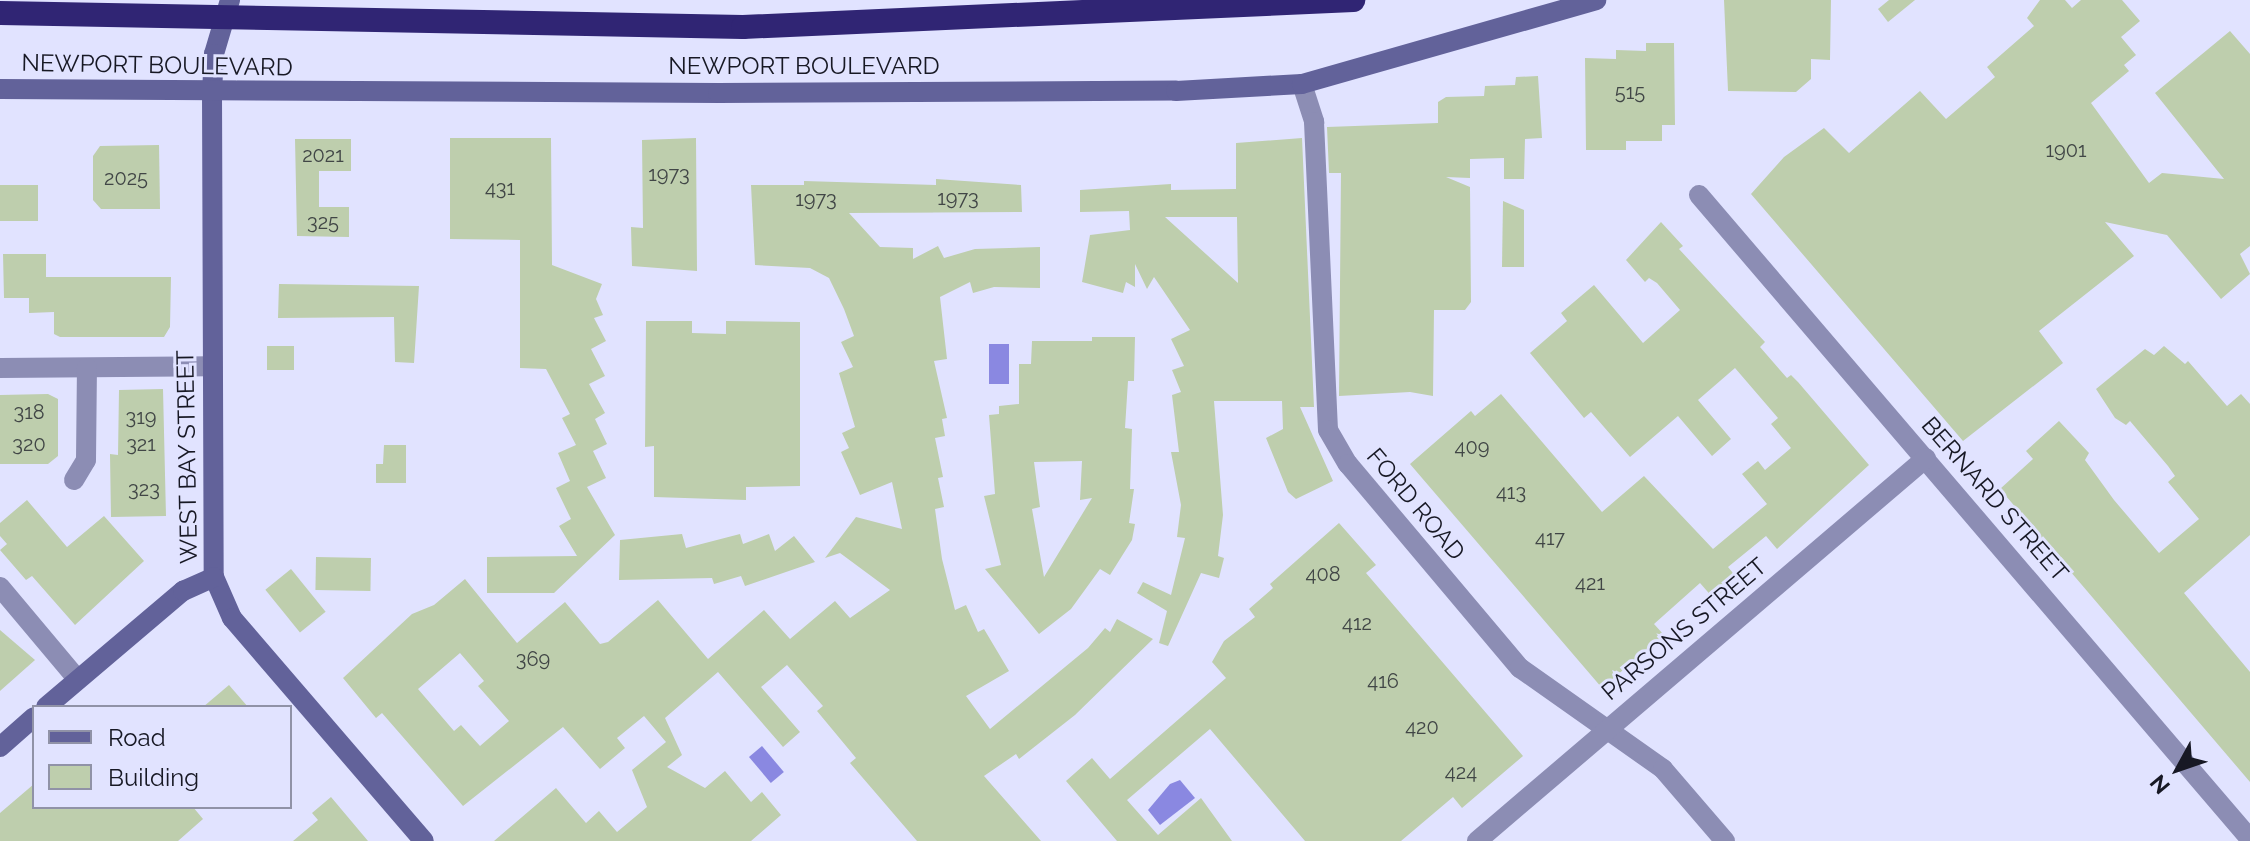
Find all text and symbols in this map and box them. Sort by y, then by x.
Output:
street label: NEWPORT BOULEVARD [21,48,293,82]
street label: NEWPORT BOULEVARD [668,52,940,80]
house number: 515 [1615,80,1645,104]
house number: 1901 [2045,138,2087,162]
house number: 2021 [302,143,344,167]
house number: 1973 [648,162,690,186]
house number: 2025 [104,166,148,190]
house number: 431 [485,176,515,200]
house number: 1973 [937,186,979,210]
house number: 1973 [795,187,837,211]
house number: 325 [307,210,339,234]
street label: WEST BAY STREET [171,349,203,565]
house number: 318 [13,400,45,424]
house number: 319 [126,405,156,429]
street label: BERNARD STREET [1916,411,2074,587]
house number: 320 [12,432,46,456]
house number: 321 [126,432,156,456]
house number: 409 [1455,435,1489,459]
street label: FORD ROAD [1361,442,1471,566]
house number: 323 [128,477,160,501]
house number: 413 [1496,480,1526,504]
house number: 417 [1535,526,1565,550]
street label: PARSONS STREET [1596,552,1772,706]
house number: 408 [1305,562,1341,586]
house number: 421 [1575,571,1605,595]
house number: 412 [1342,611,1372,635]
house number: 369 [516,647,550,671]
house number: 416 [1367,669,1399,693]
legend [32,705,292,809]
house number: 420 [1405,715,1439,739]
text: Road [108,723,166,752]
north arrow [2138,729,2218,809]
house number: 424 [1445,760,1477,784]
text: Building [108,763,199,792]
text: N [2144,770,2175,799]

